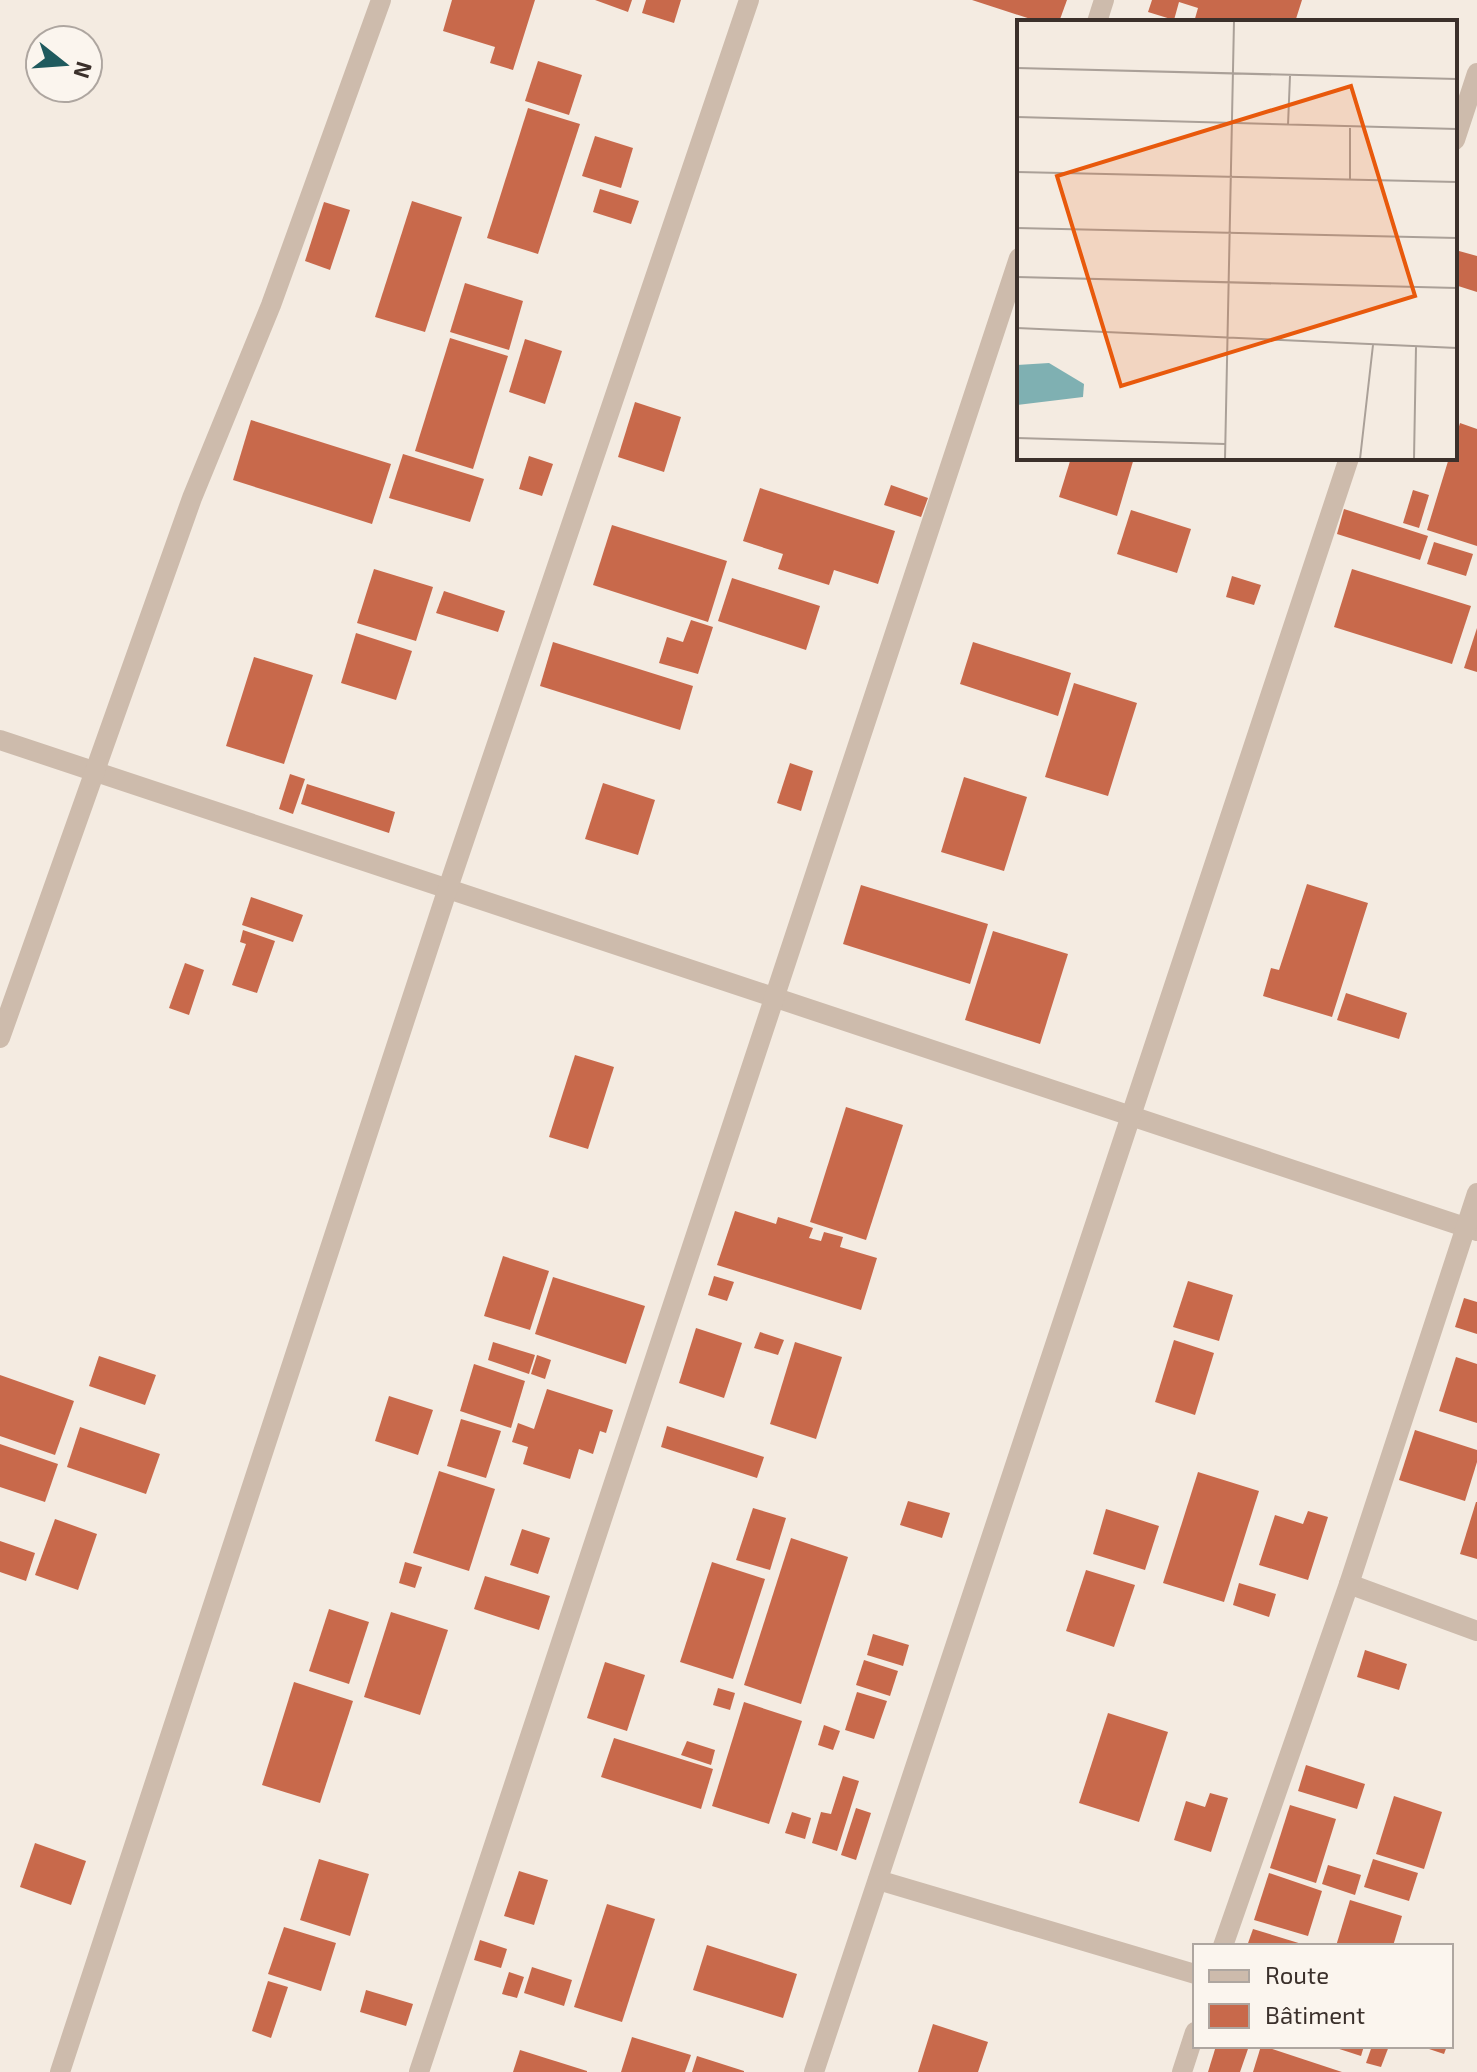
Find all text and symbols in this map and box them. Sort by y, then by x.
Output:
inset map [1017,20,1457,460]
north arrow [24,24,104,104]
text: N [69,59,99,82]
legend [1193,1944,1453,2048]
text: Route [1265,1960,1329,1989]
text: Bâtiment [1265,2000,1365,2029]

